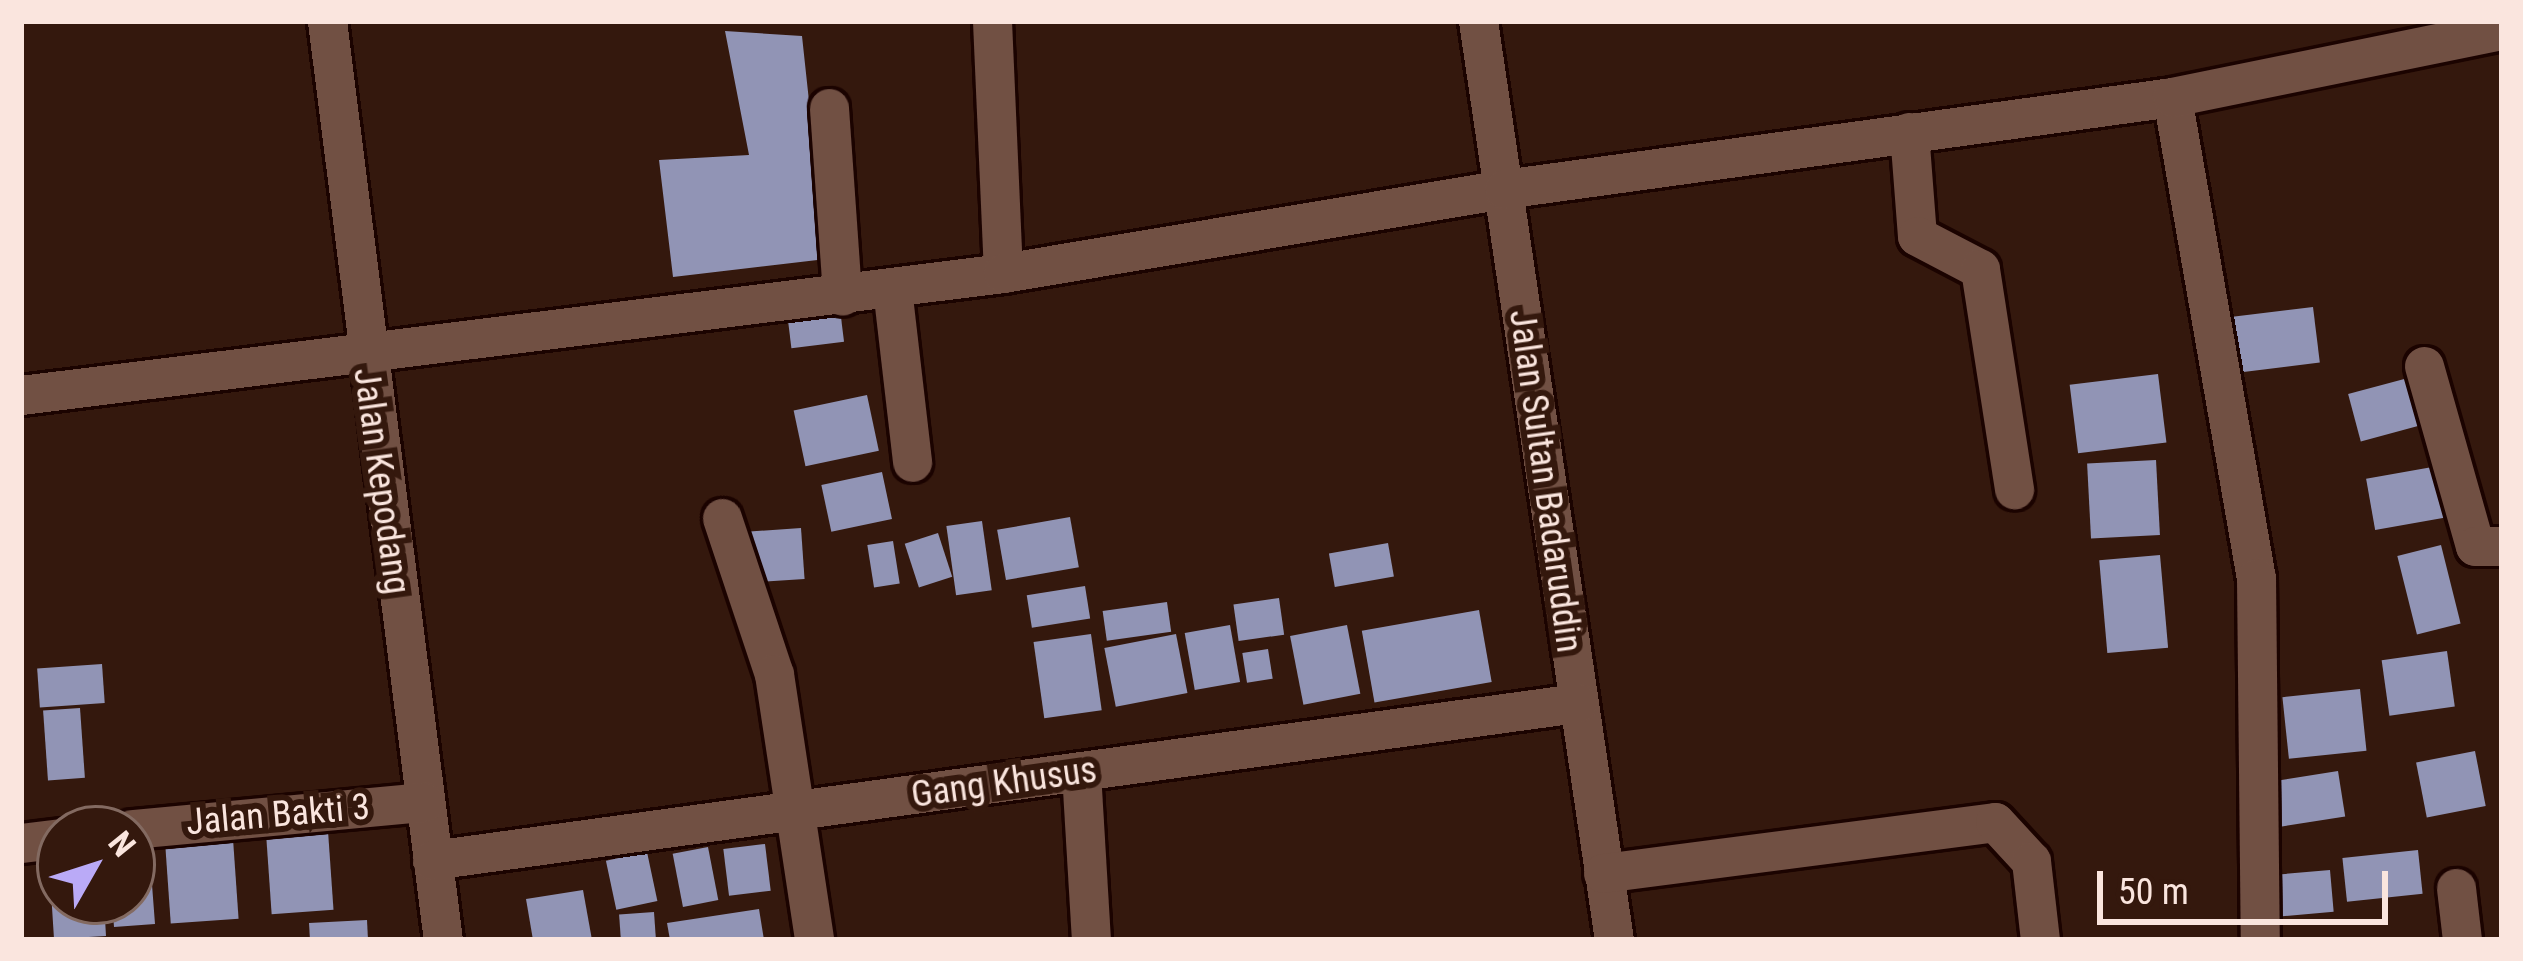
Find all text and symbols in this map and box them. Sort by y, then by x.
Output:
street label: Jalan Sultan Badaruddin [1500,307,1590,655]
street label: Jalan Kepodang [344,365,418,597]
street label: Gang Khusus [909,749,1099,817]
street label: Jalan Bakti 3 [185,785,371,845]
north arrow [36,805,156,925]
text: N [101,824,144,864]
scale bar [2103,847,2394,921]
text: 50 m [2118,871,2189,913]

